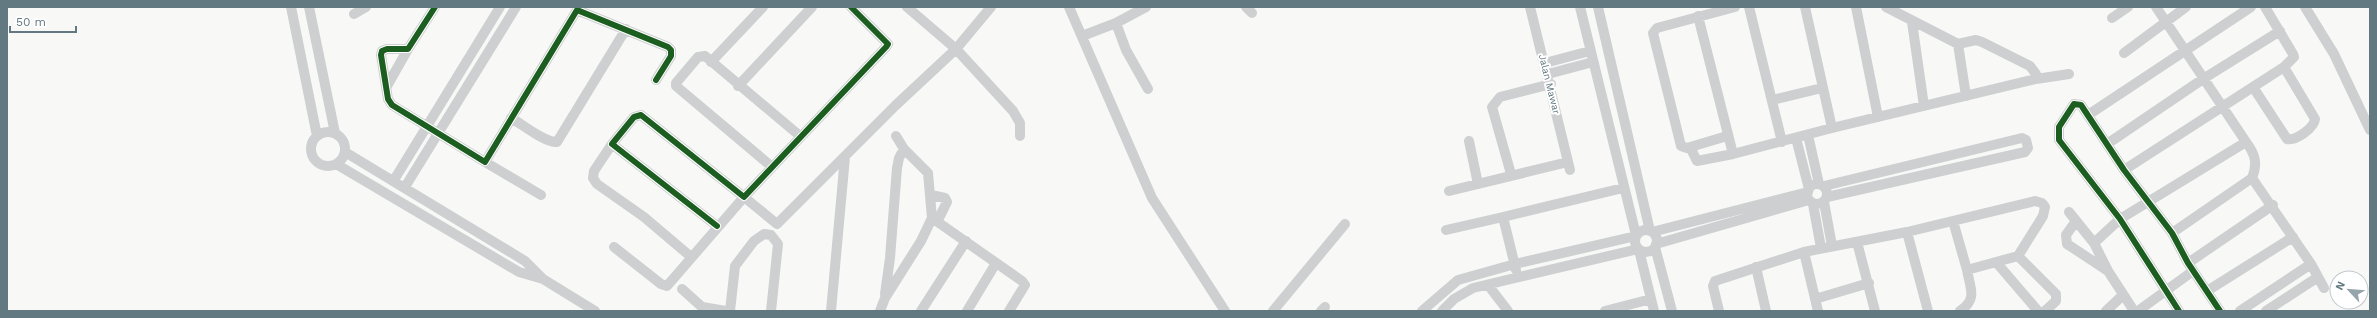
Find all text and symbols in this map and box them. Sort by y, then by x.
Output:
scale bar [10,8,76,34]
text: 50 m [16,15,46,29]
street label: Jalan Mawar [1537,53,1562,115]
north arrow [2329,270,2369,310]
text: N [2333,279,2348,292]

